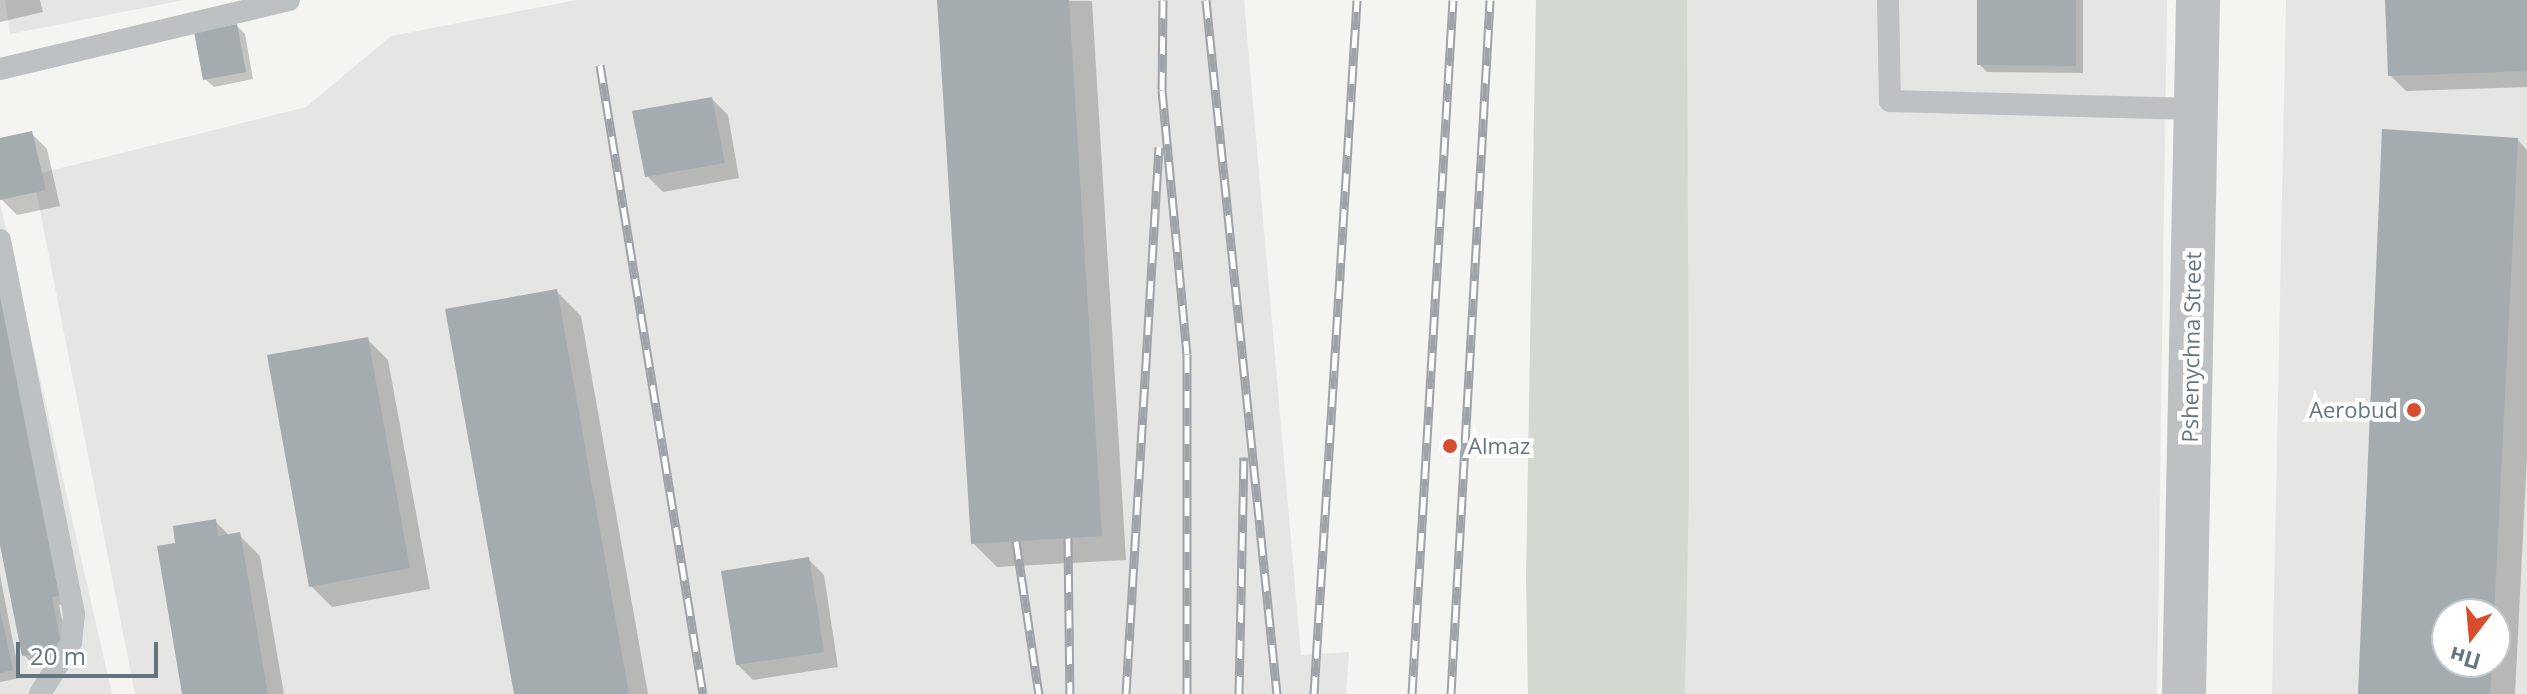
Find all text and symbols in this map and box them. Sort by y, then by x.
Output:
street label: Pshenychna Street [2176,251,2206,443]
place label: Aerobud [2309,397,2398,423]
marker: Aerobud [2405,401,2423,419]
place label: Almaz [1468,433,1530,459]
marker: Almaz [1439,435,1461,457]
north arrow [2431,598,2511,678]
scale bar [20,626,162,676]
text: 20 m [30,639,86,672]
text: Пн [2446,640,2484,678]

